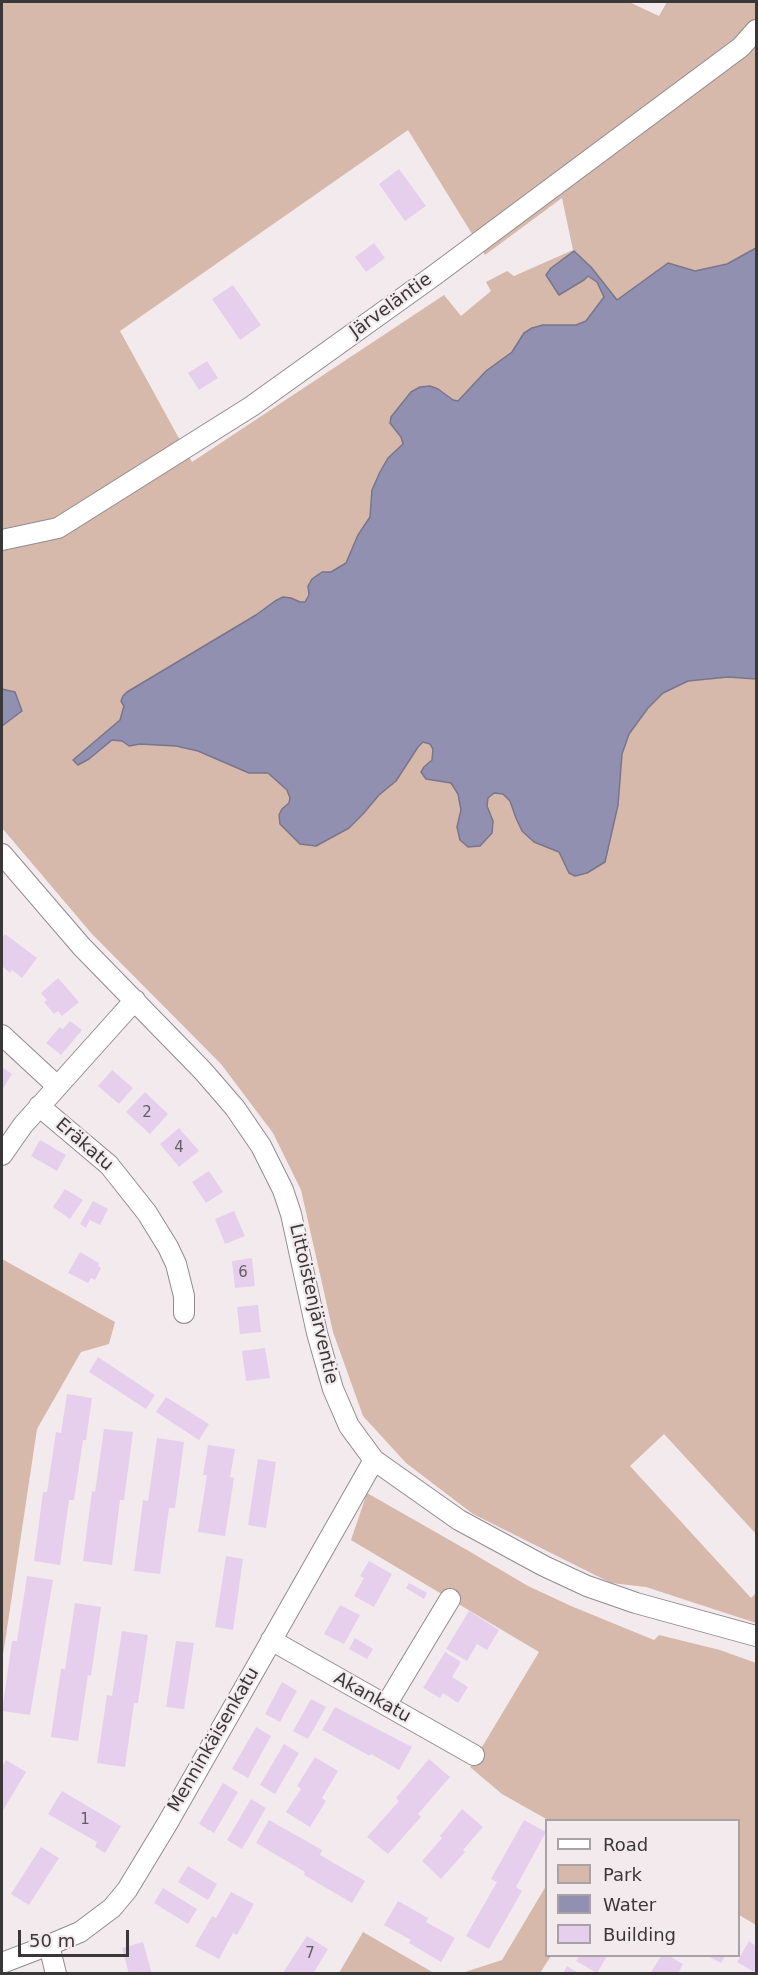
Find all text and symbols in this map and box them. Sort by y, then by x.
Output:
street label: Järveläntie [346,269,436,343]
house number: 2 [142,1104,152,1122]
street label: Eräkatu [51,1114,117,1176]
house number: 4 [174,1139,184,1157]
street label: Littoistenjärventie [284,1222,342,1386]
house number: 6 [238,1264,248,1282]
street label: Menninkäisenkatu [164,1664,264,1816]
street label: Akankatu [330,1668,414,1728]
house number: 1 [80,1811,90,1829]
legend [545,1819,740,1957]
text: Road [603,1834,648,1855]
text: Park [603,1864,642,1885]
text: Water [603,1894,656,1915]
scale bar [21,1918,132,1956]
text: Building [603,1924,676,1945]
text: 50 m [29,1930,75,1951]
house number: 7 [305,1945,315,1963]

